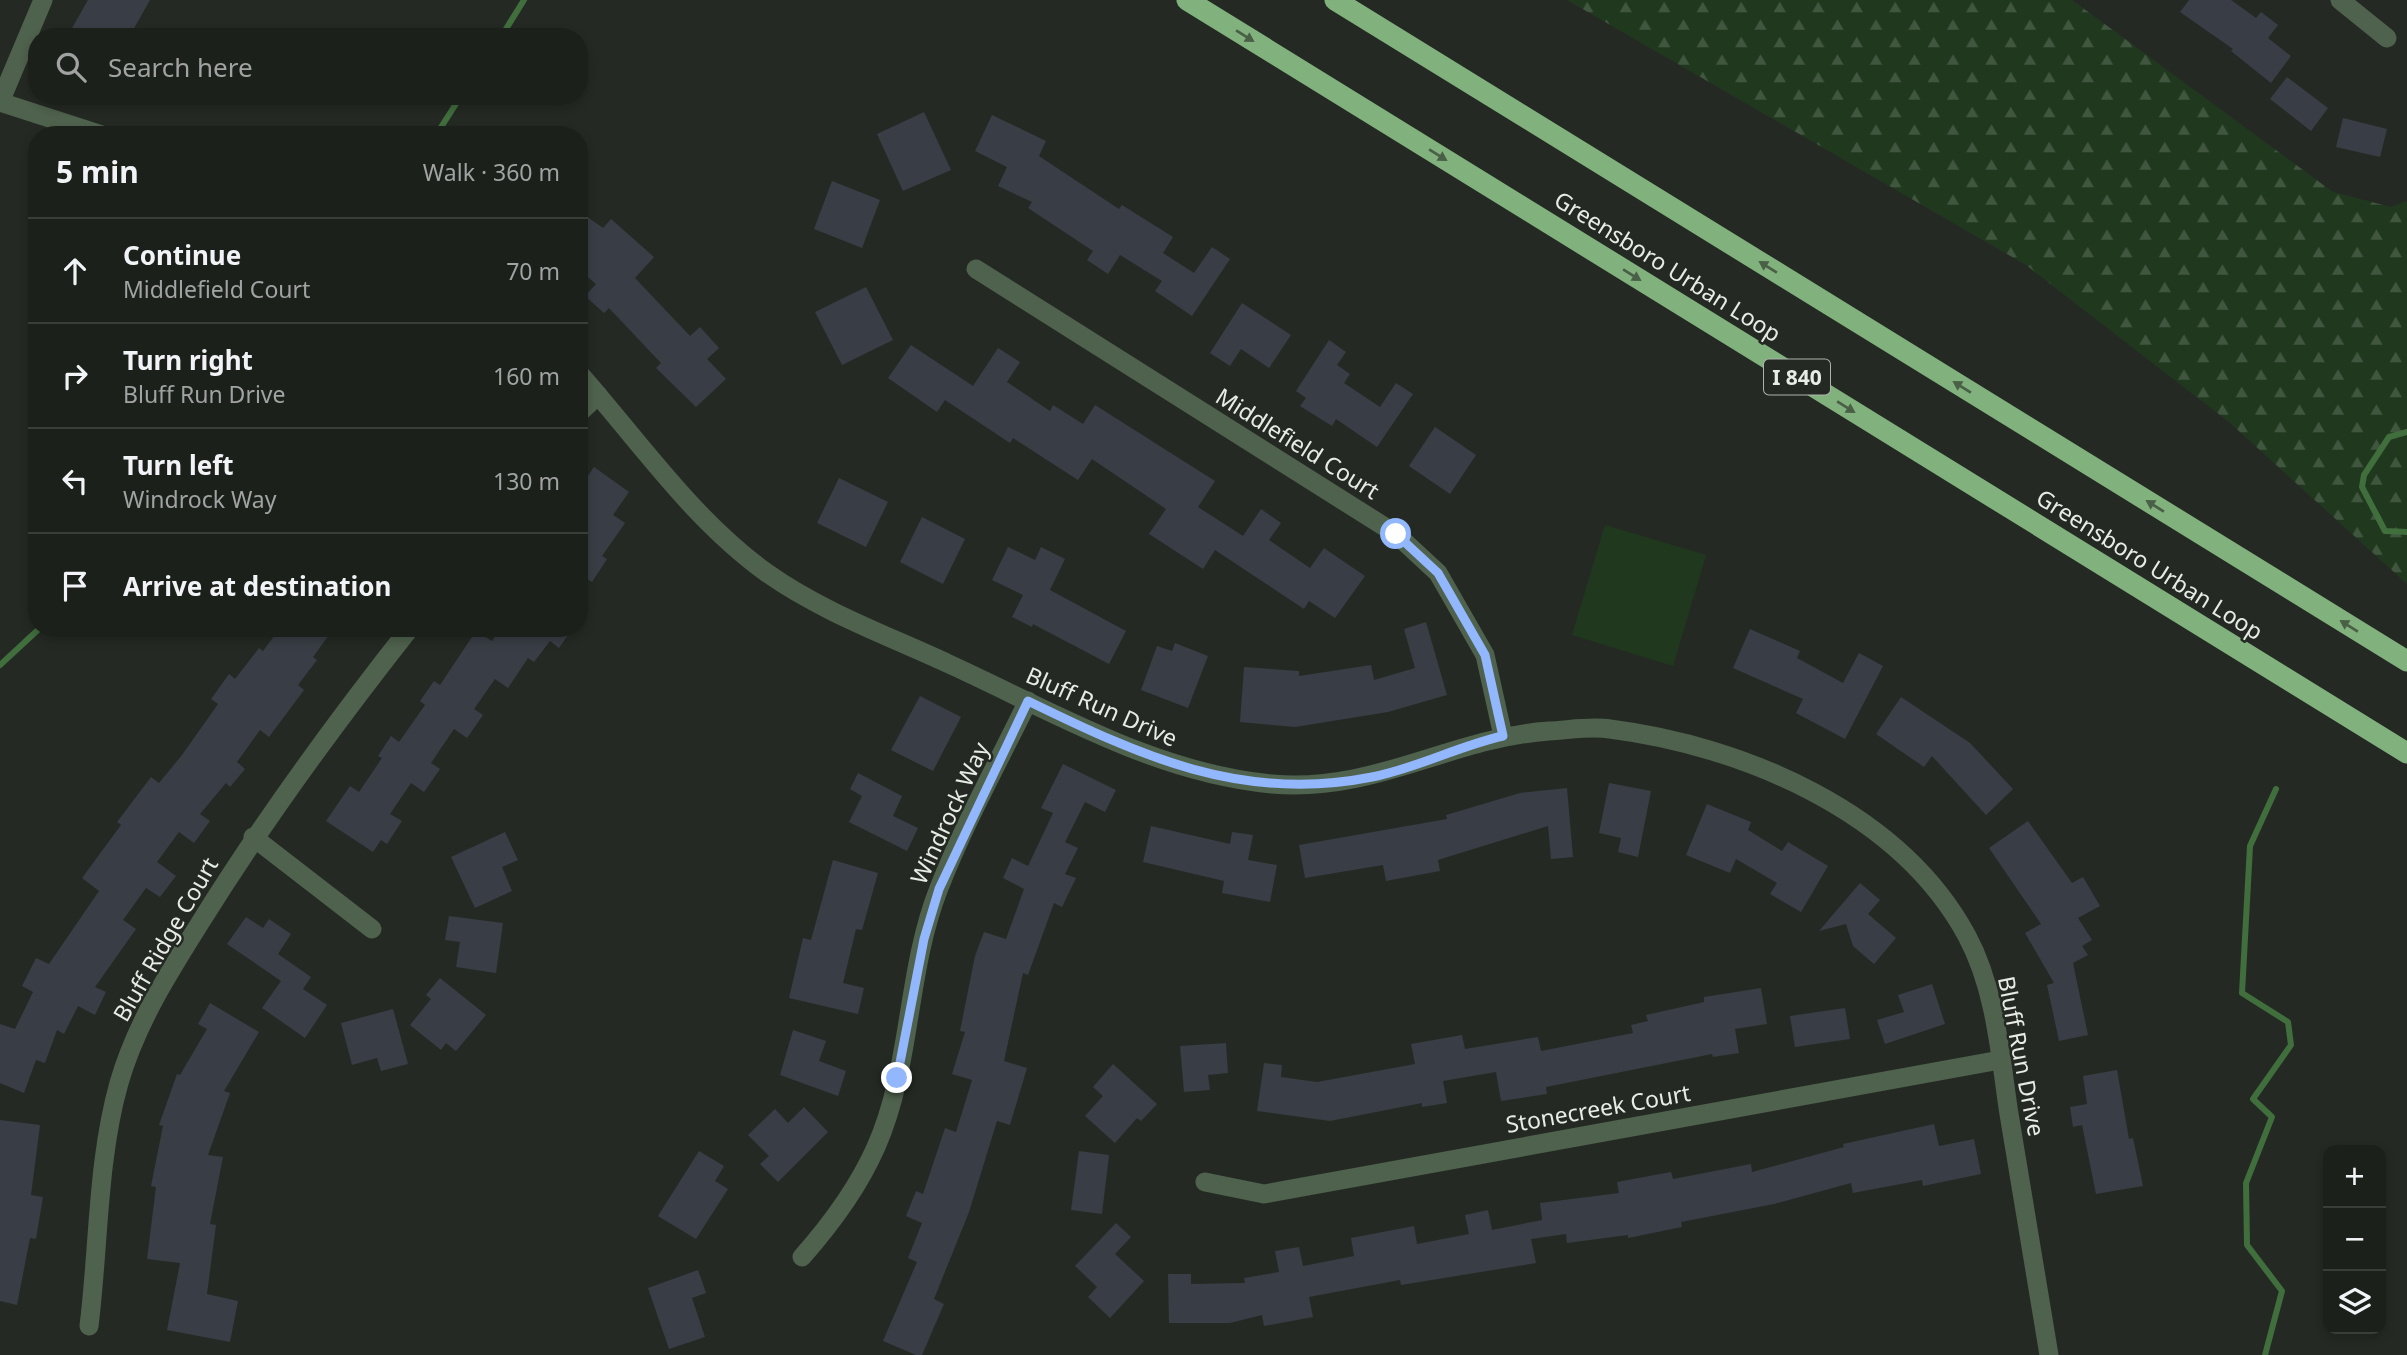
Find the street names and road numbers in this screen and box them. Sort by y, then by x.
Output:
street label: Greensboro Urban Loop [1549,183,1787,349]
road number: I 840 [1764,360,1830,394]
street label: Middlefield Court [1210,380,1386,506]
street label: Greensboro Urban Loop [2031,481,2269,647]
street label: Bluff Run Drive [1021,658,1183,754]
street label: Windrock Way [902,736,996,889]
street label: Bluff Ridge Court [105,851,225,1027]
street label: Bluff Run Drive [1991,973,2053,1139]
street label: Stonecreek Court [1503,1076,1693,1140]

